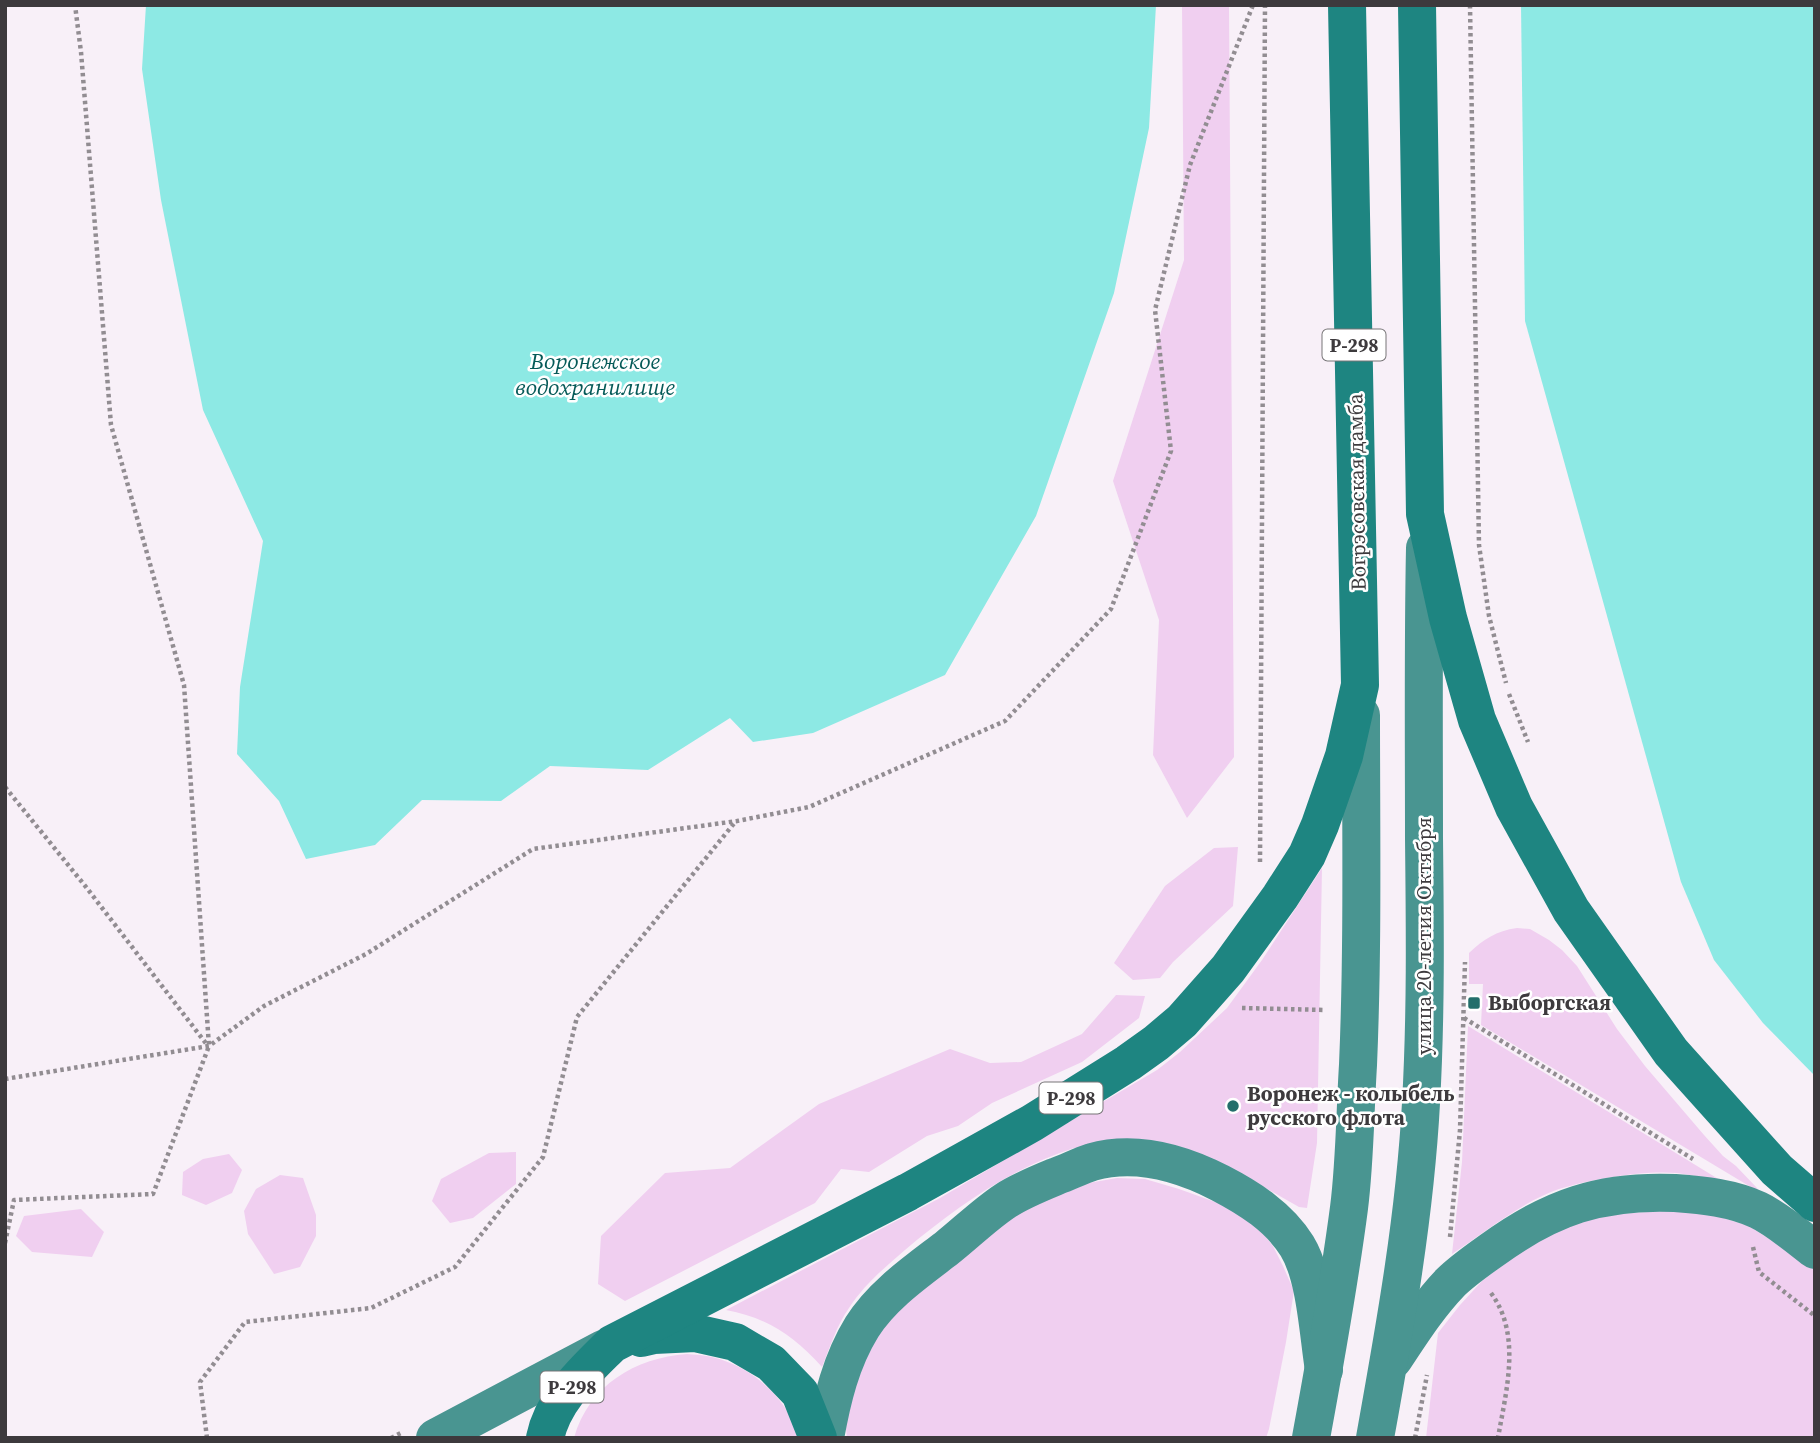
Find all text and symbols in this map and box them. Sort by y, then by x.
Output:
road number: Р-298 [1322,330,1386,360]
water label: Воронежское водохранилище [515,345,676,403]
street label: Вогрэсовская дамба [1340,393,1373,591]
street label: улица 20-летия Октября [1409,817,1438,1055]
place label: Выборгская [1488,988,1611,1017]
marker: Выборгская [1466,995,1482,1011]
place label: Воронеж - колыбель русского флота [1247,1079,1454,1132]
road number: Р-298 [1040,1082,1102,1114]
marker: Воронеж - колыбель русского флота [1225,1098,1241,1114]
road number: Р-298 [540,1372,604,1402]

